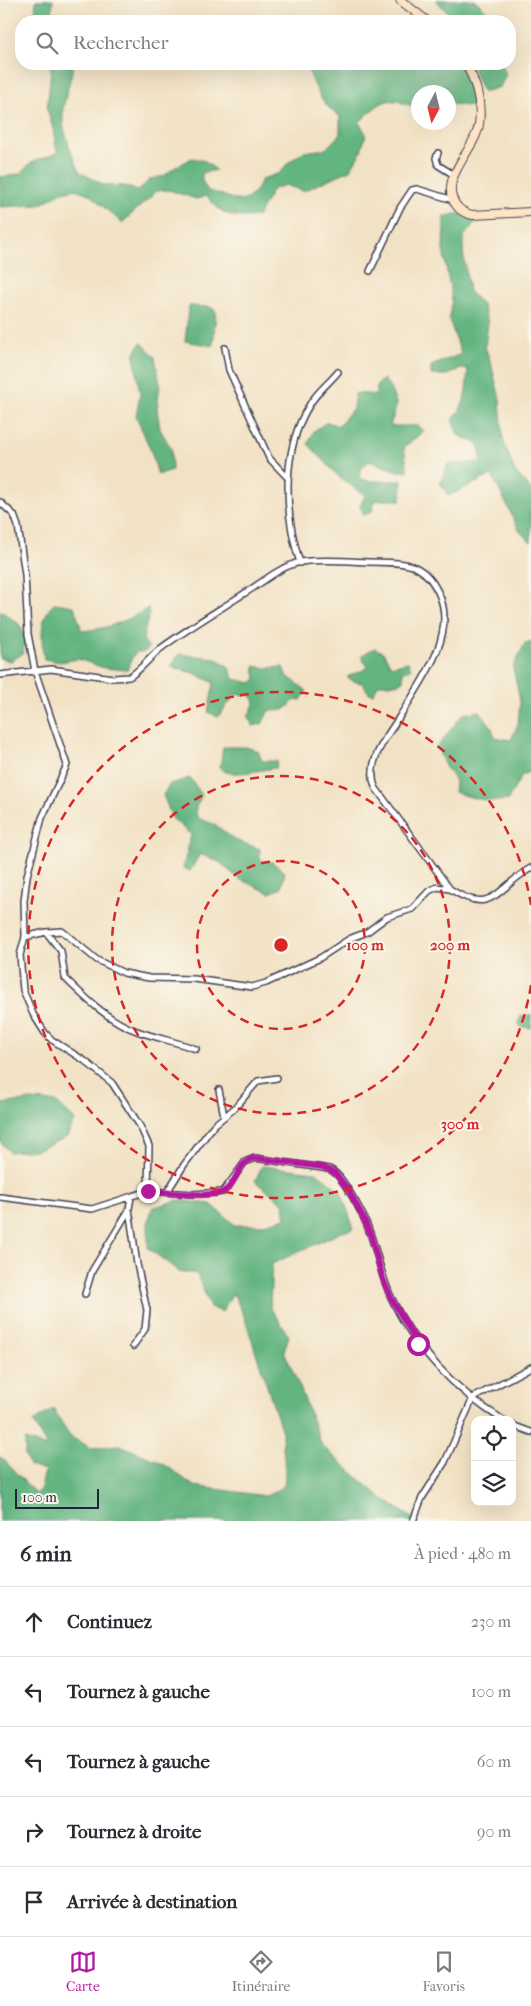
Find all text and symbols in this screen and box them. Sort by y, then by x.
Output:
search box [15,15,516,70]
icon: search [33,29,61,57]
text: Rechercher [73,32,169,54]
north arrow [411,85,456,130]
centre of rings [272,936,290,954]
text: 100 m [346,936,384,954]
text: 200 m [430,936,470,954]
text: 300 m [441,1115,480,1133]
route end [137,1180,160,1203]
route start [407,1333,430,1356]
map controls [471,1416,516,1506]
button: locate [471,1416,516,1461]
button: layers [471,1461,516,1506]
scale bar [15,1486,99,1509]
text: 100 m [22,1489,57,1506]
text: 6 min [20,1542,72,1566]
text: À pied · 480 m [414,1544,511,1563]
icon: ahead [20,1608,48,1636]
text: Continuez [67,1611,152,1633]
text: 230 m [471,1612,511,1631]
icon: left [20,1678,48,1706]
text: Tournez à gauche [67,1681,210,1703]
text: 100 m [471,1682,511,1701]
icon: left [20,1748,48,1776]
text: Tournez à gauche [67,1751,210,1773]
text: 60 m [477,1752,511,1771]
icon: right [20,1818,48,1846]
text: Tournez à droite [67,1821,201,1843]
text: 90 m [477,1822,511,1841]
icon: arrive [20,1888,48,1916]
text: Arrivée à destination [67,1891,237,1913]
tab: Carte [66,1948,100,1995]
tab: Itinéraire [232,1948,290,1995]
tab: Favoris [422,1948,465,1995]

